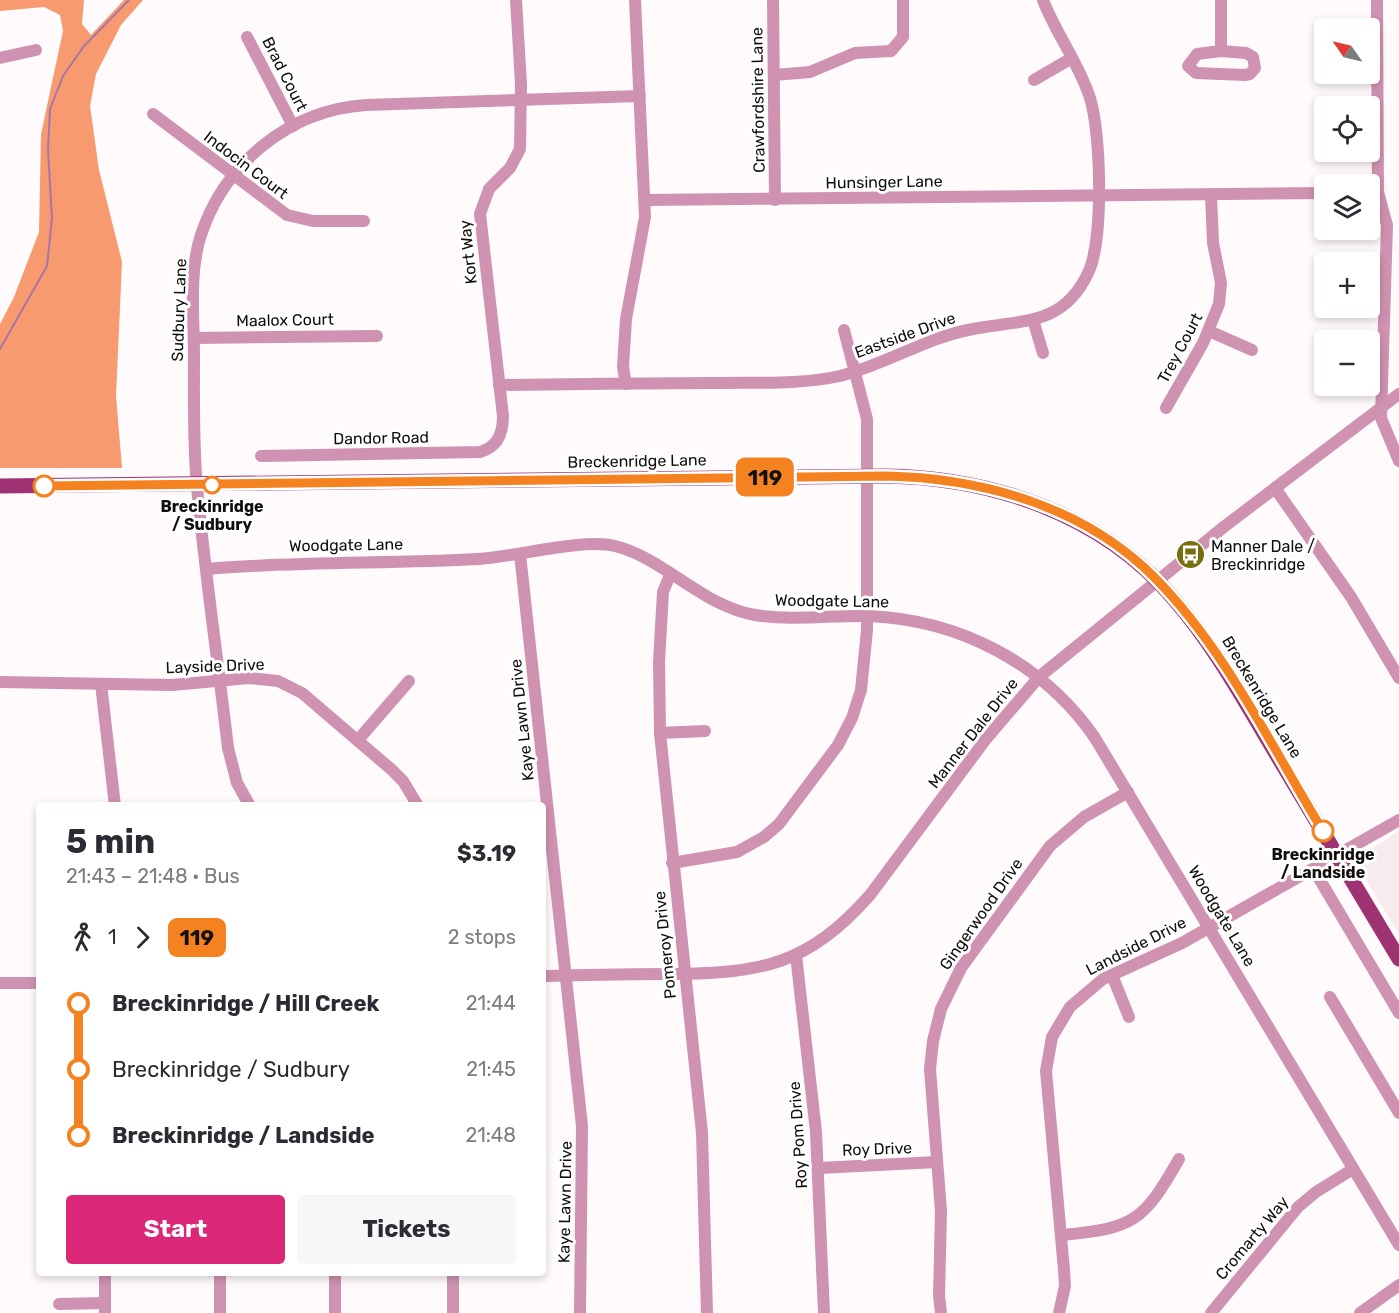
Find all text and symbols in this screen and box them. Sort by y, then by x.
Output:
north arrow [1314,18,1380,84]
map controls [1314,18,1380,396]
street label: Crawfordshire Lane [747,27,769,173]
street label: Brad Court [258,34,312,114]
button: locate [1314,96,1380,162]
street label: Indocin Court [200,127,292,203]
street label: Hunsinger Lane [825,171,943,193]
button: layers [1314,174,1380,240]
street label: Kort Way [455,219,481,285]
button: + [1314,252,1380,318]
street label: Sudbury Lane [168,258,190,362]
street label: Eastside Drive [852,308,958,362]
street label: Maalox Court [236,310,334,330]
street label: Trey Court [1154,310,1206,386]
button: − [1314,330,1380,396]
street label: Dandor Road [333,428,429,448]
street label: Breckenridge Lane [567,450,707,472]
line badge: 119 [730,458,800,496]
text: 119 [748,465,782,490]
unlabelled marker [33,475,55,497]
marker: Breckinridge / Sudbury [203,476,221,494]
place label: Breckinridge / Sudbury [160,497,264,534]
street label: Woodgate Lane [289,535,403,555]
place label: Manner Dale / Breckinridge [1211,537,1315,574]
bus stop icon: Manner Dale / Breckinridge [1174,539,1206,571]
street label: Woodgate Lane [775,591,889,611]
street label: Breckenridge Lane [1218,632,1306,762]
street label: Layside Drive [165,655,265,677]
street label: Kaye Lawn Drive [506,658,538,782]
street label: Manner Dale Drive [924,674,1022,792]
marker: Breckinridge / Landside [1312,820,1334,842]
text: 5 min [66,822,155,861]
text: $3.19 [457,840,516,867]
place label: Breckinridge / Landside [1271,845,1375,882]
street label: Gingerwood Drive [935,854,1027,974]
street label: Woodgate Lane [1184,862,1260,970]
text: 21:43 – 21:48 · Bus [66,864,240,888]
street label: Pomeroy Drive [650,890,680,1000]
street label: Landside Drive [1083,913,1189,979]
icon: walk [66,921,99,954]
icon: forward [126,921,159,954]
text: 1 [108,925,117,949]
text: 119 [180,925,214,950]
text: 2 stops [448,925,516,949]
text: Breckinridge / Hill Creek [112,990,379,1017]
text: 21:44 [466,991,516,1015]
text: Breckinridge / Sudbury [112,1056,350,1083]
text: 21:45 [466,1057,516,1081]
street label: Roy Pom Drive [785,1081,811,1189]
text: Breckinridge / Landside [112,1122,375,1149]
text: 21:48 [465,1123,516,1147]
street label: Roy Drive [842,1138,912,1160]
street label: Kaye Lawn Drive [554,1141,576,1263]
street label: Cromarty Way [1212,1192,1293,1284]
button: Start [66,1195,285,1264]
button: Tickets [297,1195,516,1264]

